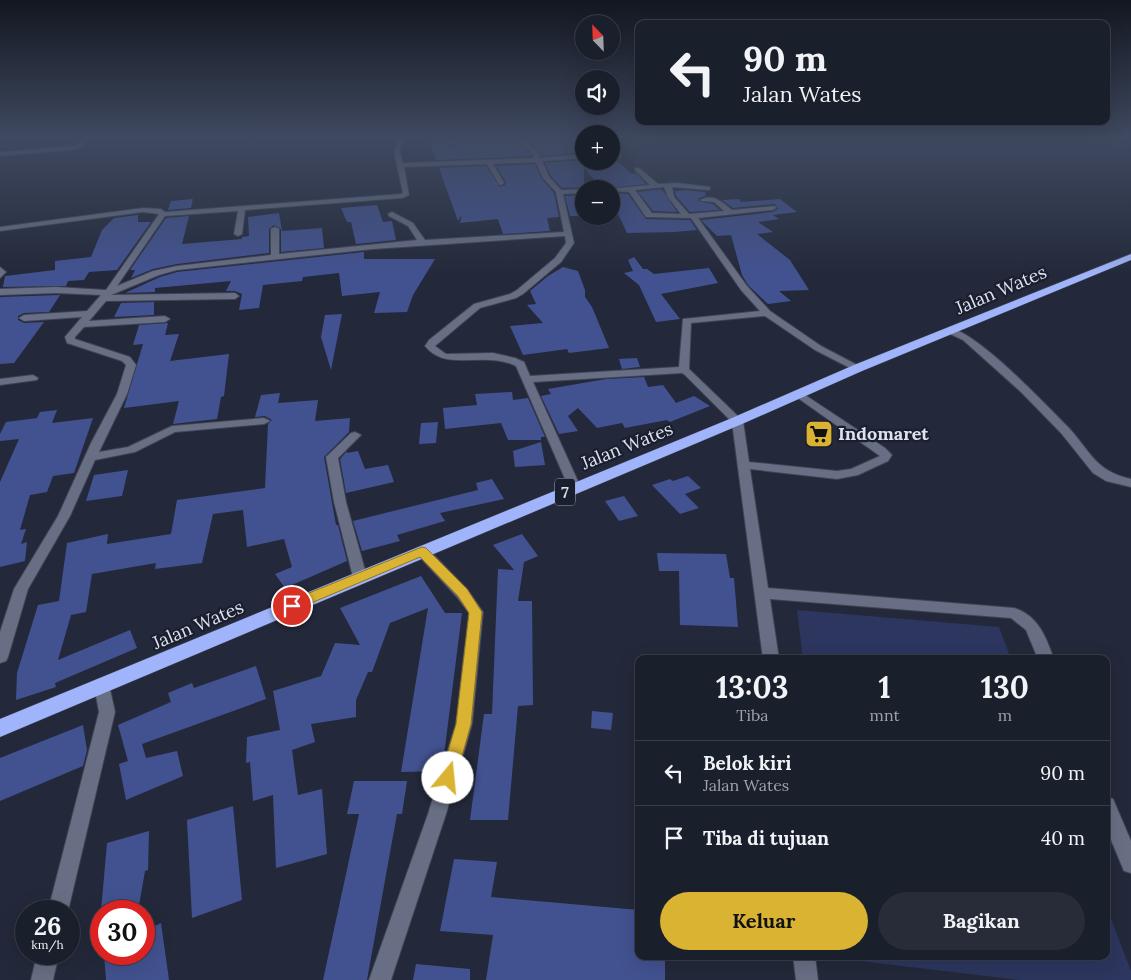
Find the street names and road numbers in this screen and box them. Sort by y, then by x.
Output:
street label: Jalan Wates [951,260,1050,319]
street label: Jalan Wates [577,417,676,475]
road number: 7 [555,478,575,506]
street label: Jalan Wates [148,595,247,654]

